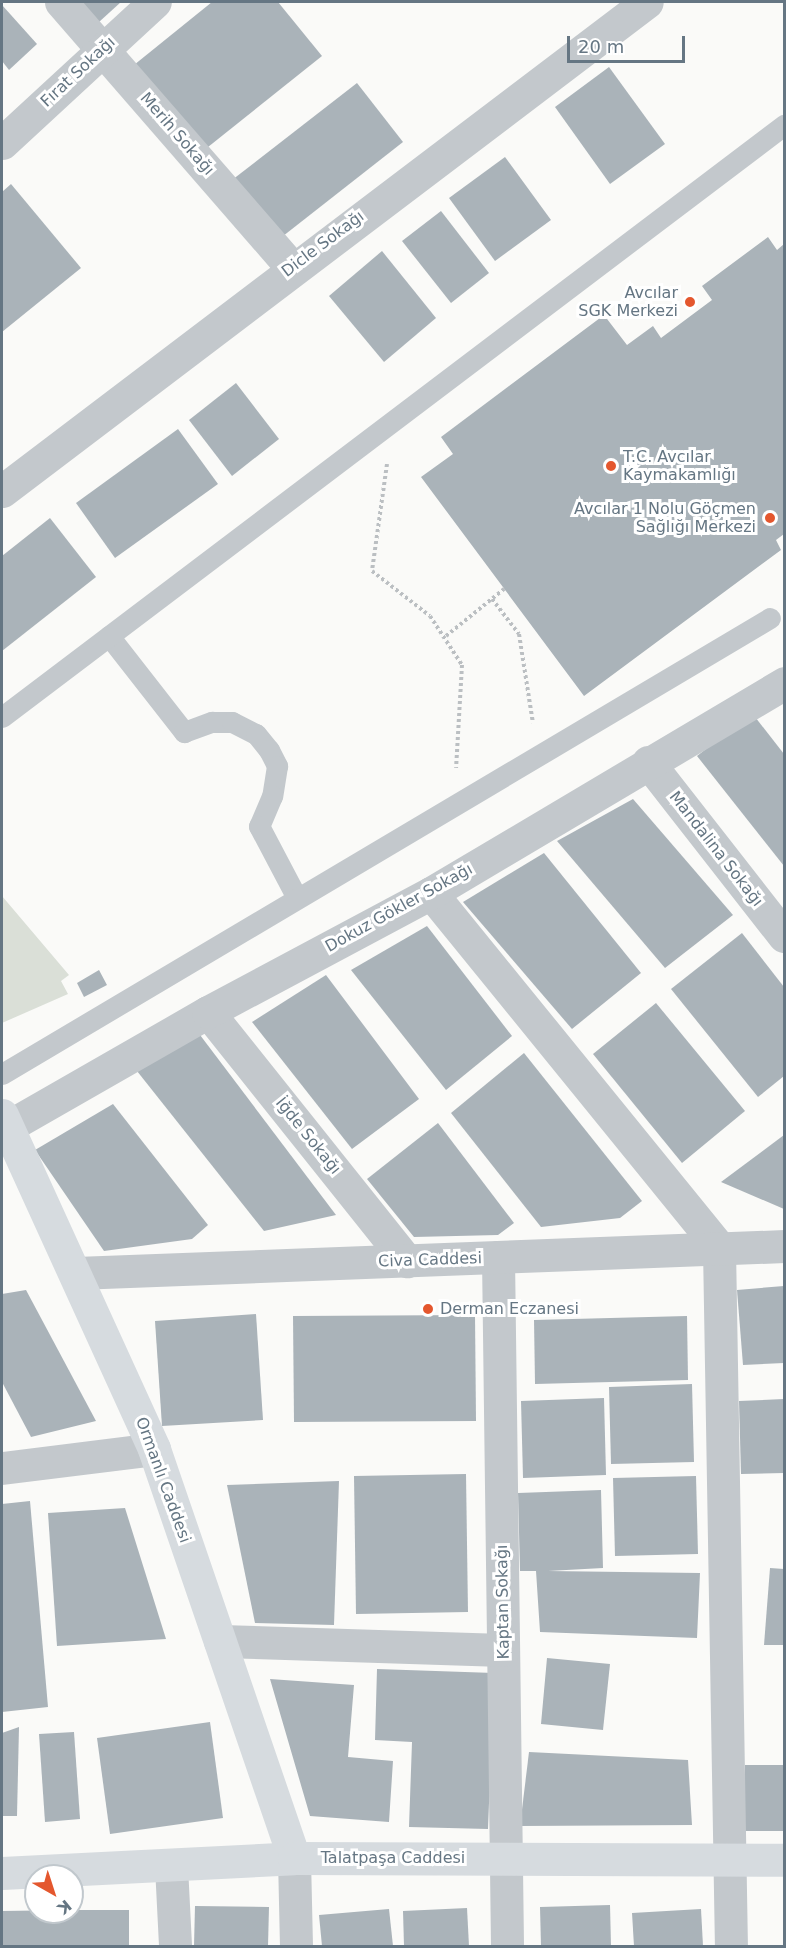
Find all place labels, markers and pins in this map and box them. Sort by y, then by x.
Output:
place label: Avcılar SGK Merkezi [578,283,678,321]
marker: Avcılar SGK Merkezi [683,295,697,309]
place label: T.C. Avcılar Kaymakamlığı [623,447,736,485]
marker: T.C. Avcılar Kaymakamlığı [604,459,618,473]
place label: Avcılar 1 Nolu Göçmen Sağlığı Merkezi [574,499,756,537]
marker: Avcılar 1 Nolu Göçmen Sağlığı Merkezi [761,509,779,527]
place label: Derman Eczanesi [440,1299,579,1319]
marker: Derman Eczanesi [421,1302,435,1316]

